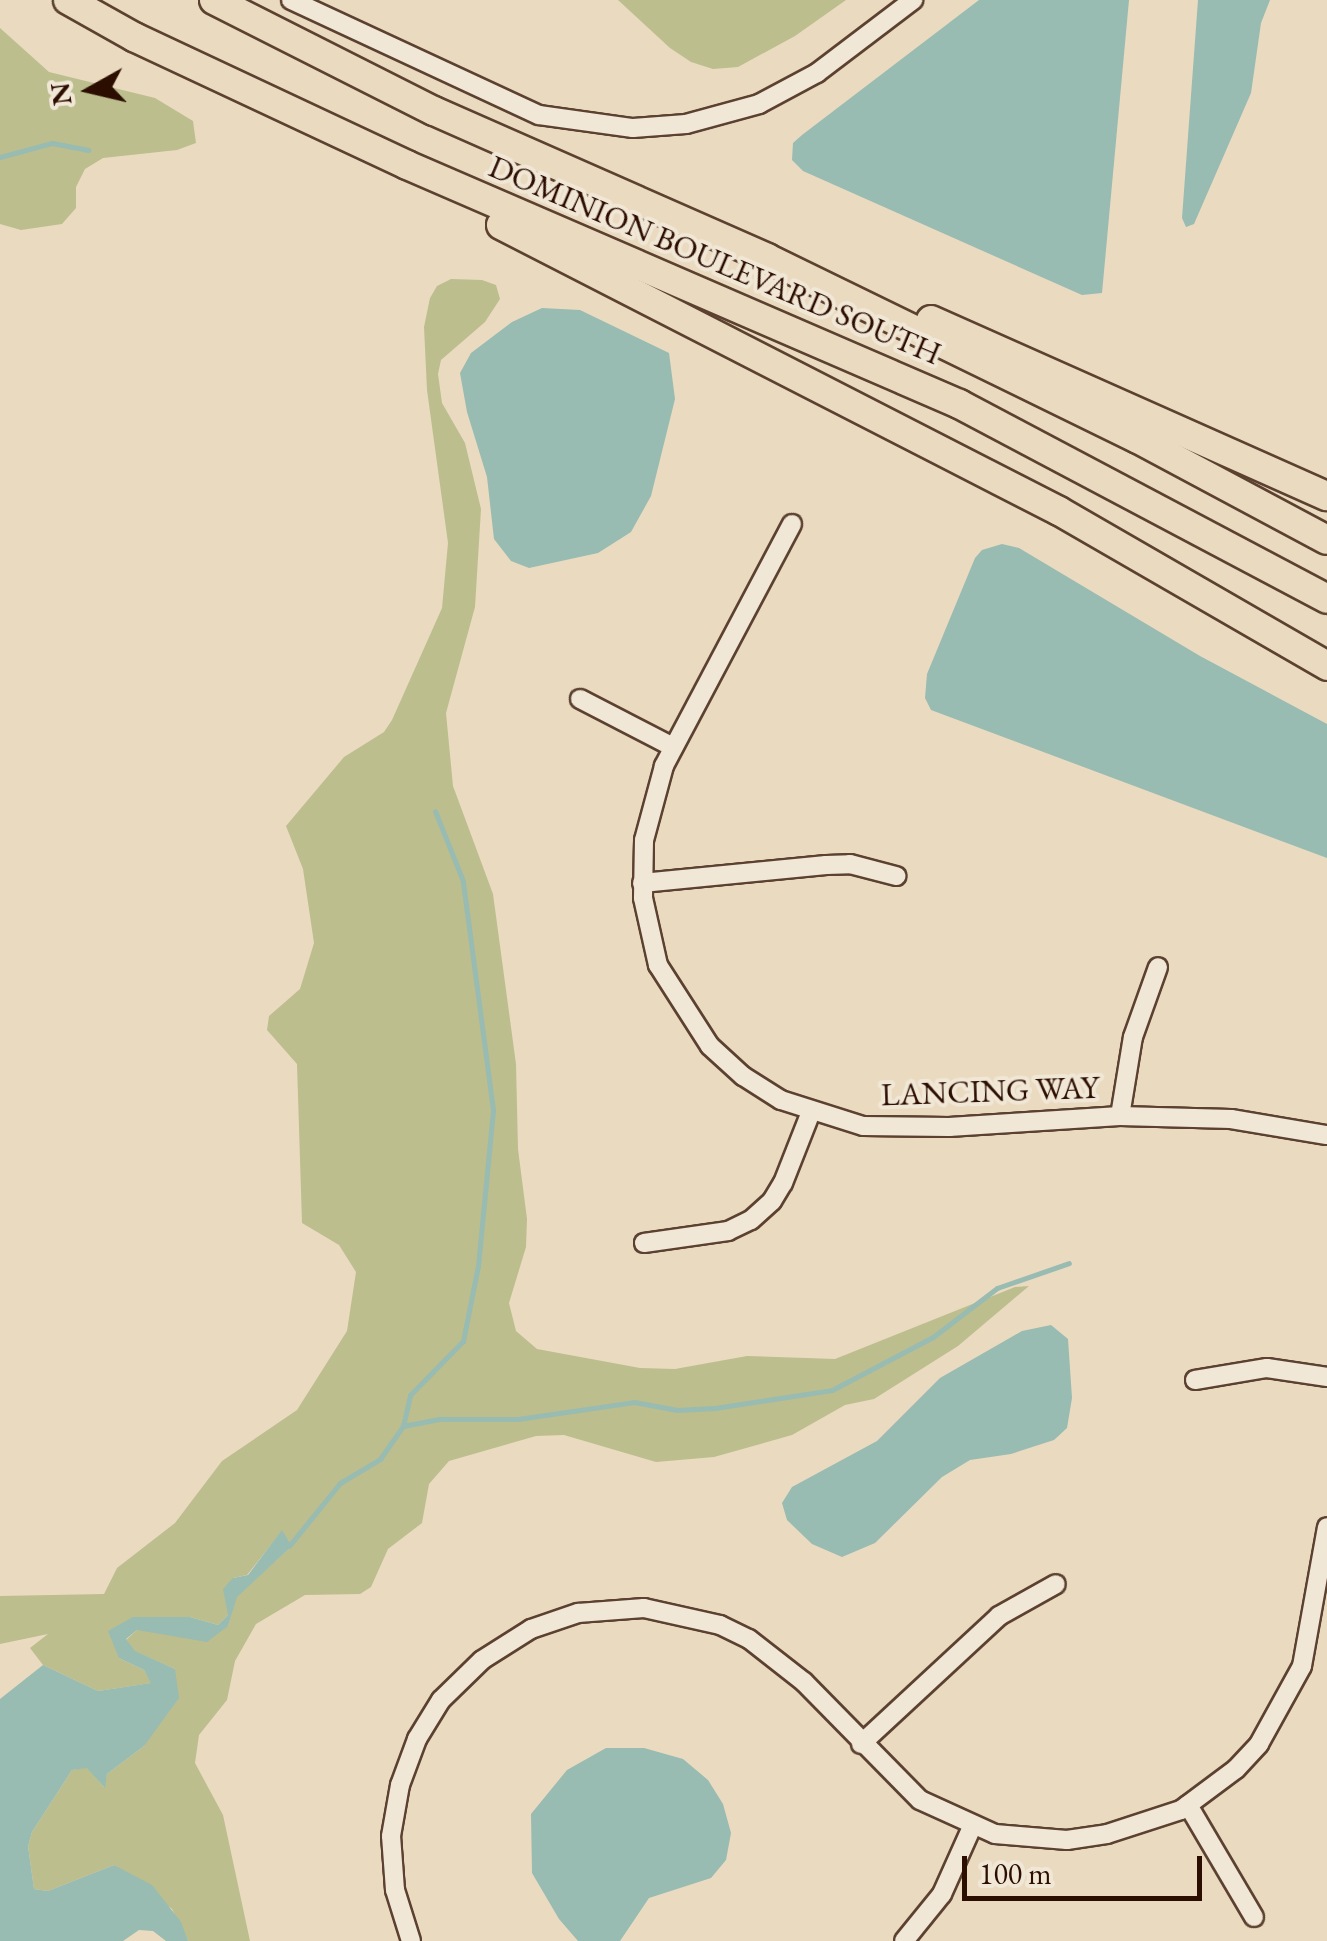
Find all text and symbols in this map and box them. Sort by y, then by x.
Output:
north arrow [40,40,140,140]
text: N [41,80,80,108]
street label: DOMINION BOULEVARD SOUTH [483,147,947,373]
street label: LANCING WAY [880,1068,1100,1114]
scale bar [967,1836,1207,1898]
text: 100 m [979,1854,1052,1893]

